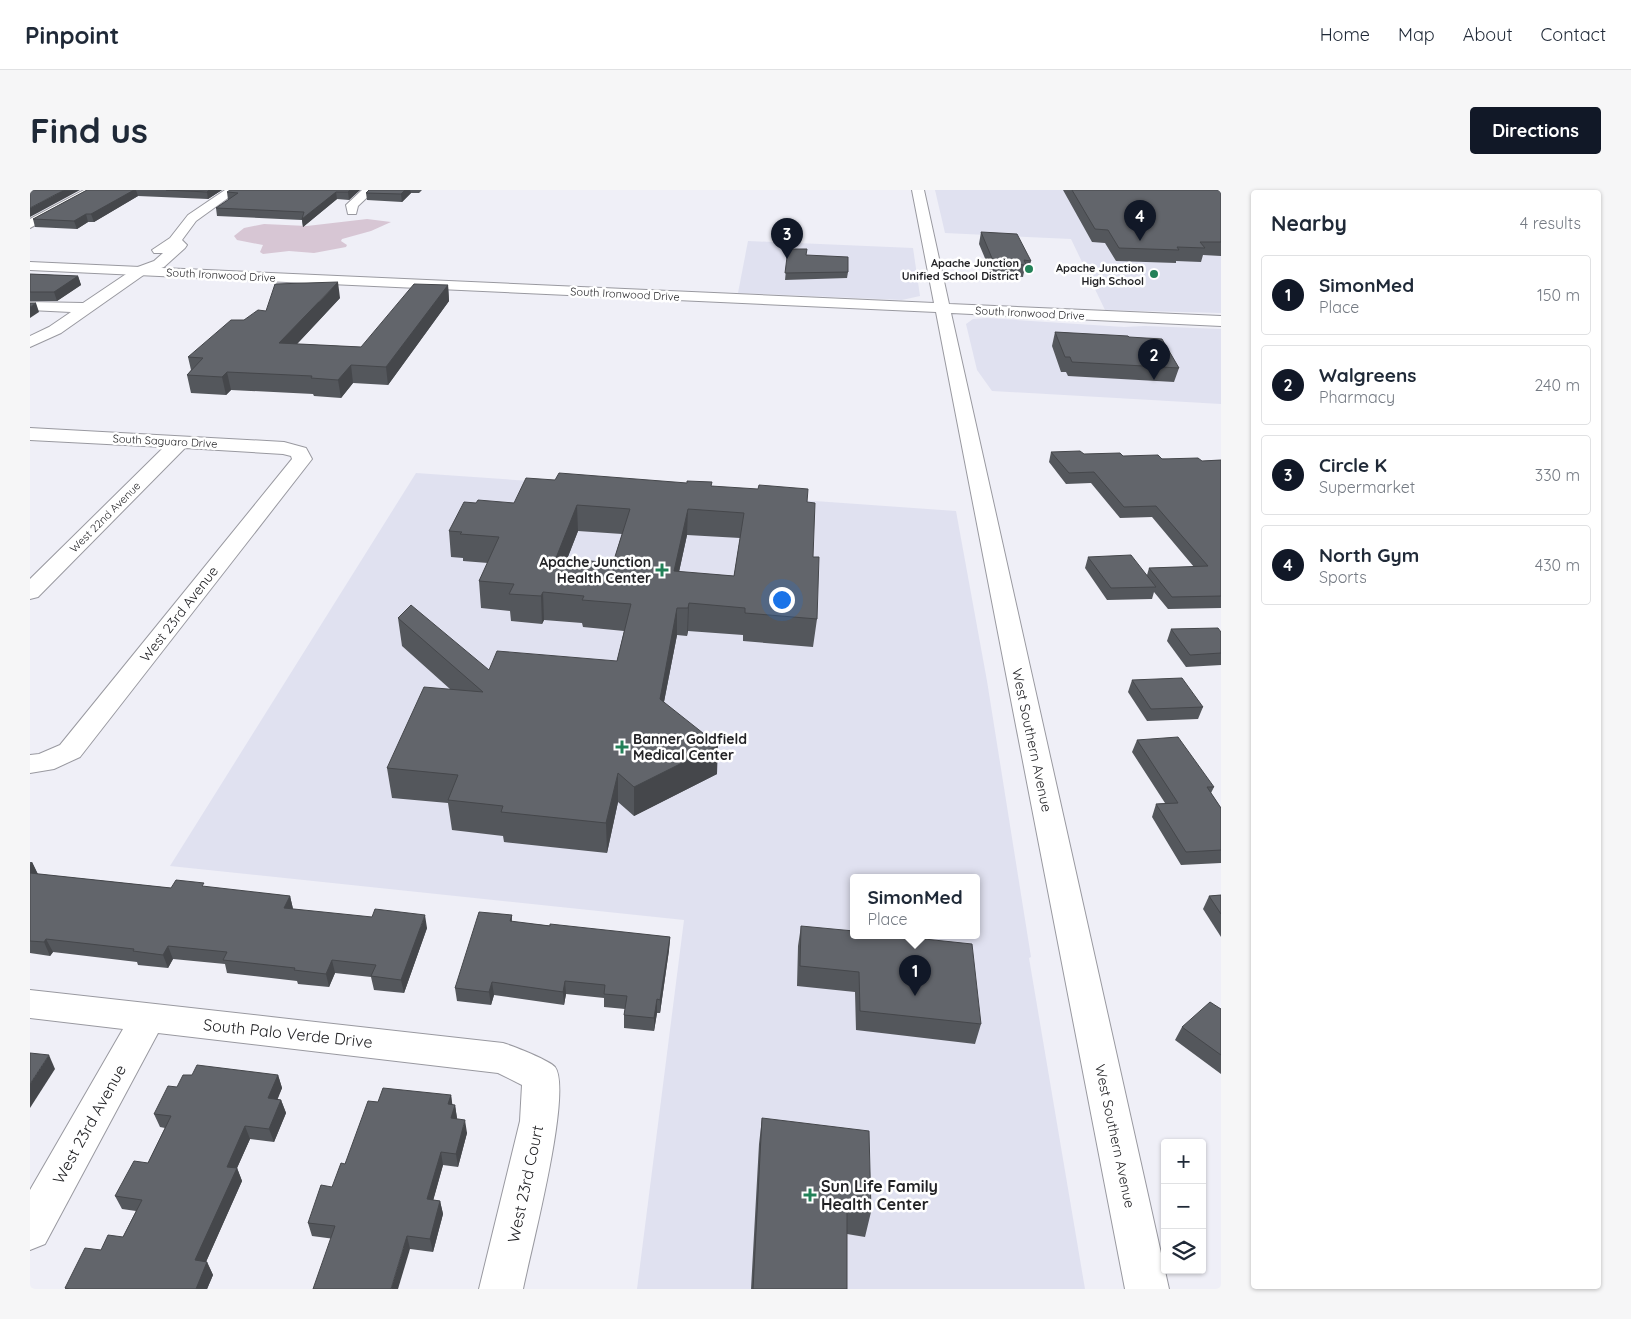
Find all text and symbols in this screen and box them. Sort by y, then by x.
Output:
text: Pinpoint [25,20,119,50]
text: Home [1320,23,1370,46]
text: Map [1398,23,1435,46]
text: About [1463,23,1513,46]
text: Contact [1541,23,1606,46]
button: Directions [1470,107,1601,154]
text: Find us [30,108,148,152]
pin: 4 [1124,200,1156,241]
text: Nearby [1271,210,1347,236]
text: 4 results [1520,213,1581,233]
pin: 3 [771,218,803,259]
place label: Apache Junction Unified School District [902,256,1019,283]
place label: Apache Junction High School [1056,261,1144,288]
marker: Apache Junction Unified School District [1023,263,1035,275]
street label: South Ironwood Drive [166,265,276,285]
marker: Apache Junction High School [1148,268,1160,280]
text: SimonMed [1319,273,1414,297]
street label: South Ironwood Drive [570,284,680,304]
text: 1 [1285,285,1291,305]
text: 150 m [1537,285,1580,305]
text: Place [1319,297,1359,317]
street label: South Ironwood Drive [975,303,1085,323]
pin: 2 [1138,339,1170,380]
text: Walgreens [1319,363,1416,387]
text: 2 [1283,375,1293,395]
text: 240 m [1534,375,1580,395]
text: Pharmacy [1319,387,1395,407]
street label: South Saguaro Drive [112,431,218,451]
text: Circle K [1319,453,1387,477]
text: 3 [1284,465,1292,485]
text: 330 m [1535,465,1580,485]
text: Supermarket [1319,477,1415,497]
street label: West 22nd Avenue [67,479,143,555]
text: North Gym [1319,543,1419,567]
place label: Apache Junction Health Center [539,553,651,587]
text: 4 [1283,555,1293,575]
text: 430 m [1535,555,1580,575]
street label: West 23rd Avenue [136,562,222,666]
marker: Apache Junction Health Center [655,563,669,577]
text: Sports [1319,567,1367,587]
your location [769,587,795,613]
street label: West Southern Avenue [1008,667,1056,814]
place label: Banner Goldfield Medical Center [633,730,747,764]
marker: Banner Goldfield Medical Center [615,740,629,754]
popup [850,874,980,939]
text: SimonMed [867,885,963,909]
text: Place [867,909,908,929]
pin: 1 [899,955,931,996]
street label: South Palo Verde Drive [202,1014,374,1052]
street label: West 23rd Avenue [48,1061,130,1187]
street label: West Southern Avenue [1091,1063,1139,1210]
street label: West 23rd Court [503,1123,547,1245]
map controls [1161,1139,1206,1274]
button: + [1161,1139,1206,1184]
place label: Sun Life Family Health Center [821,1176,938,1214]
button: − [1161,1184,1206,1229]
marker: Sun Life Family Health Center [803,1188,817,1202]
button: layers [1161,1229,1206,1274]

